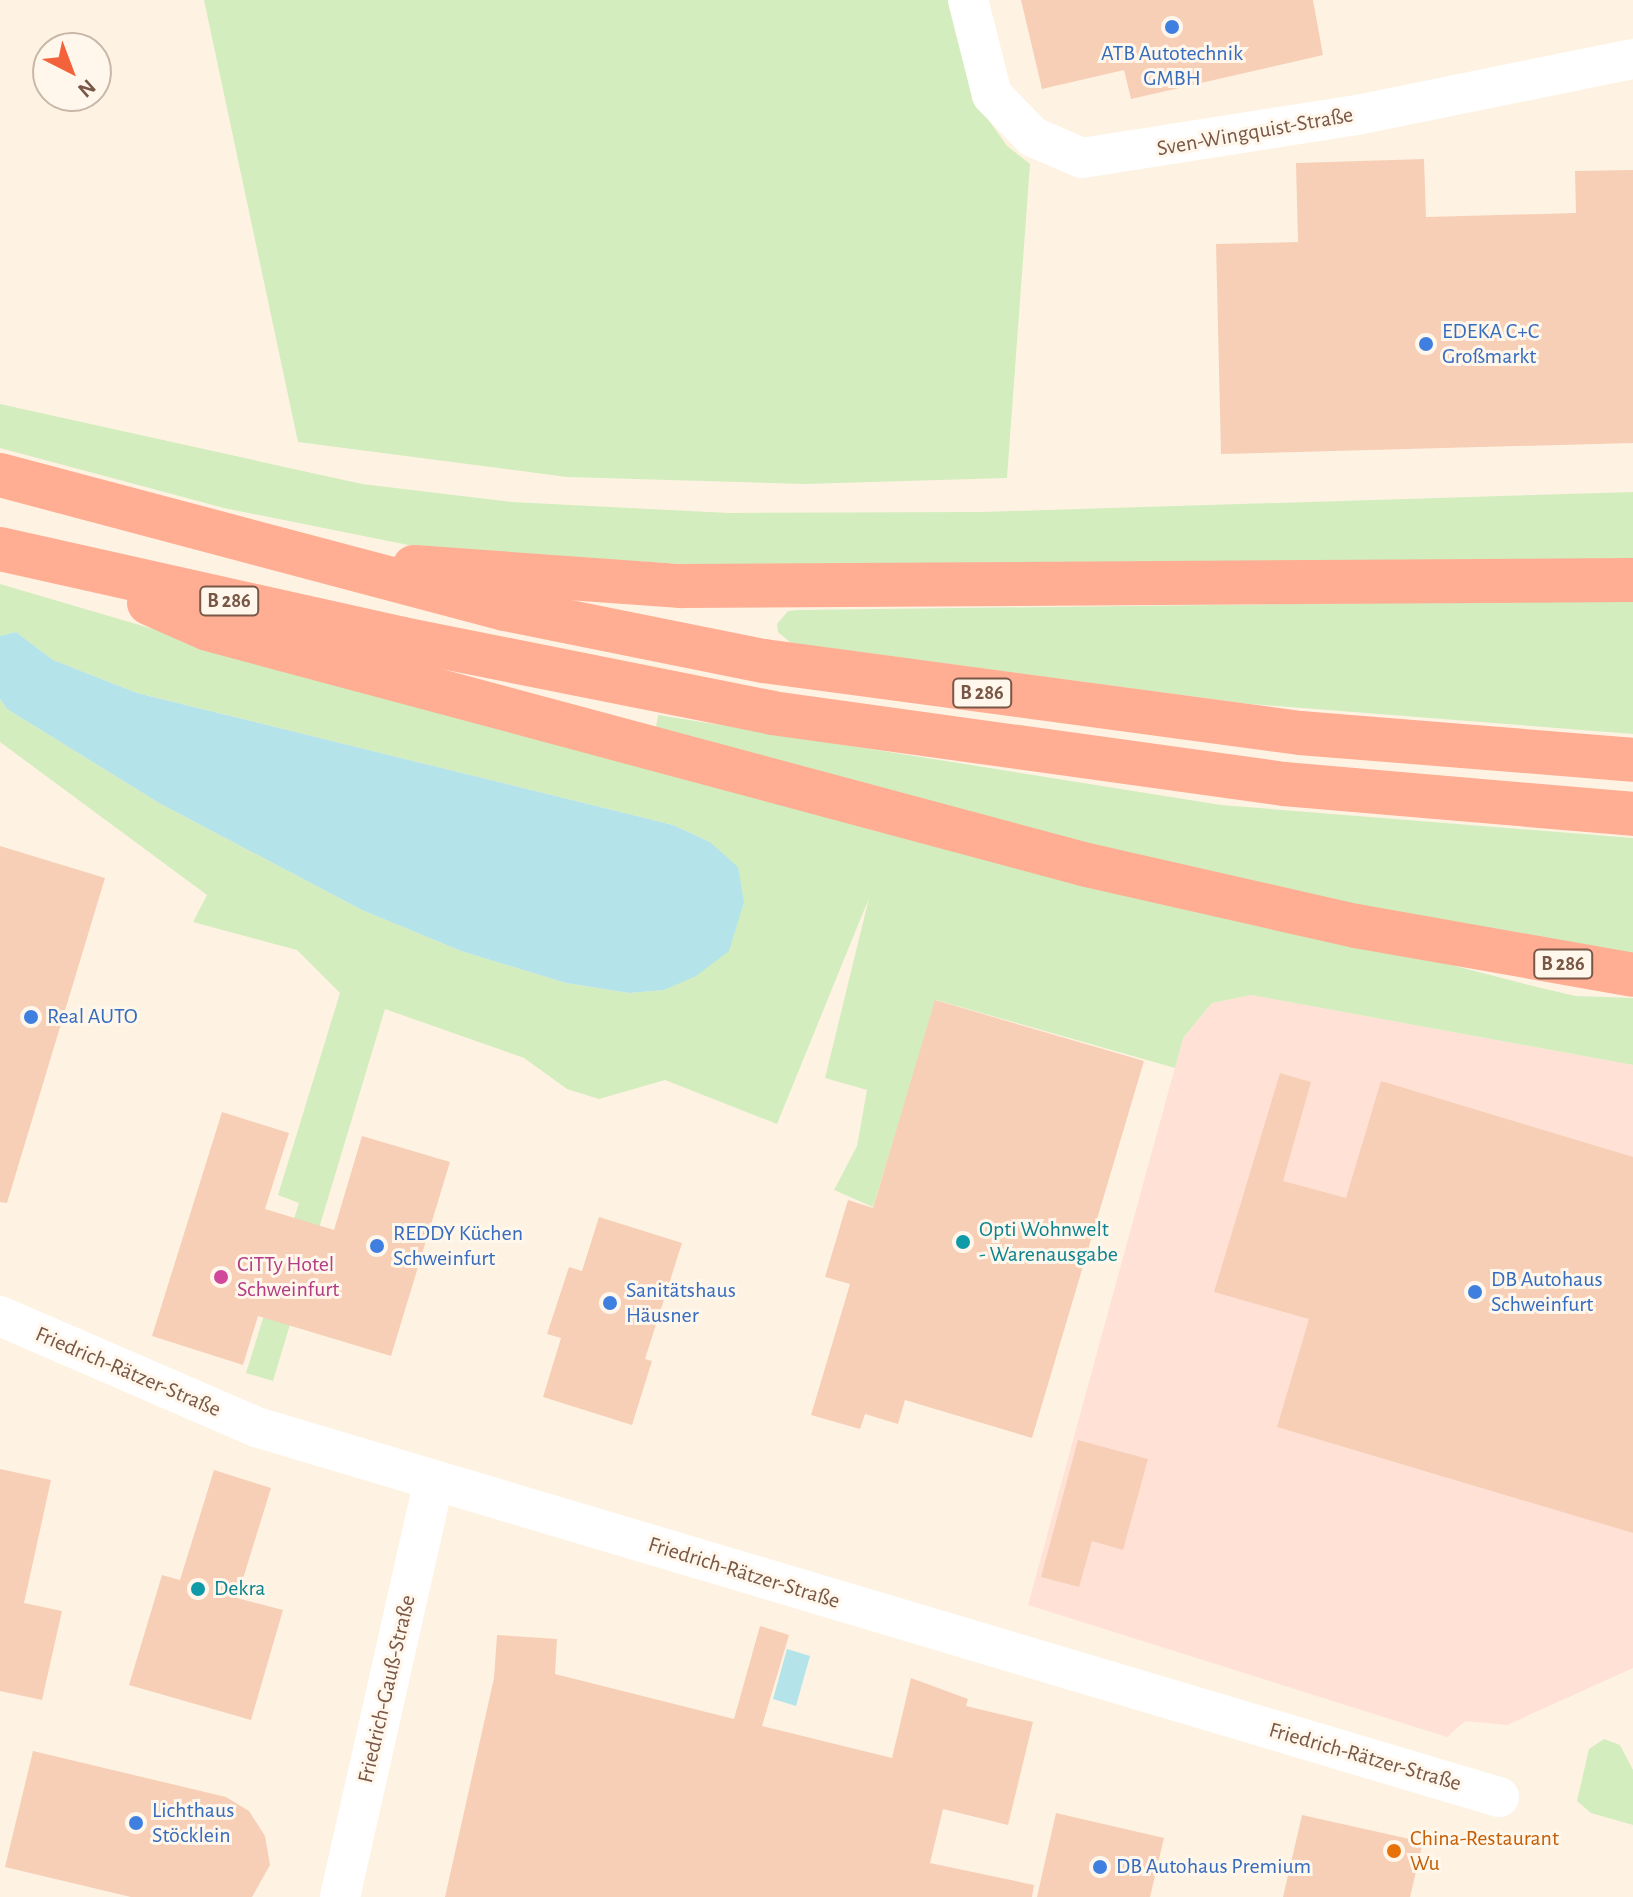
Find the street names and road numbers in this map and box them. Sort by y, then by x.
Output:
street label: Sven-Wingquist-Straße [1155,102,1355,162]
road number: B 286 [199,585,259,617]
road number: B 286 [952,677,1012,709]
road number: B 286 [1533,948,1593,980]
street label: Friedrich-Rätzer-Straße [31,1321,225,1423]
street label: Friedrich-Rätzer-Straße [645,1531,843,1615]
street label: Friedrich-Gauß-Straße [353,1593,421,1785]
street label: Friedrich-Rätzer-Straße [1266,1717,1464,1797]

